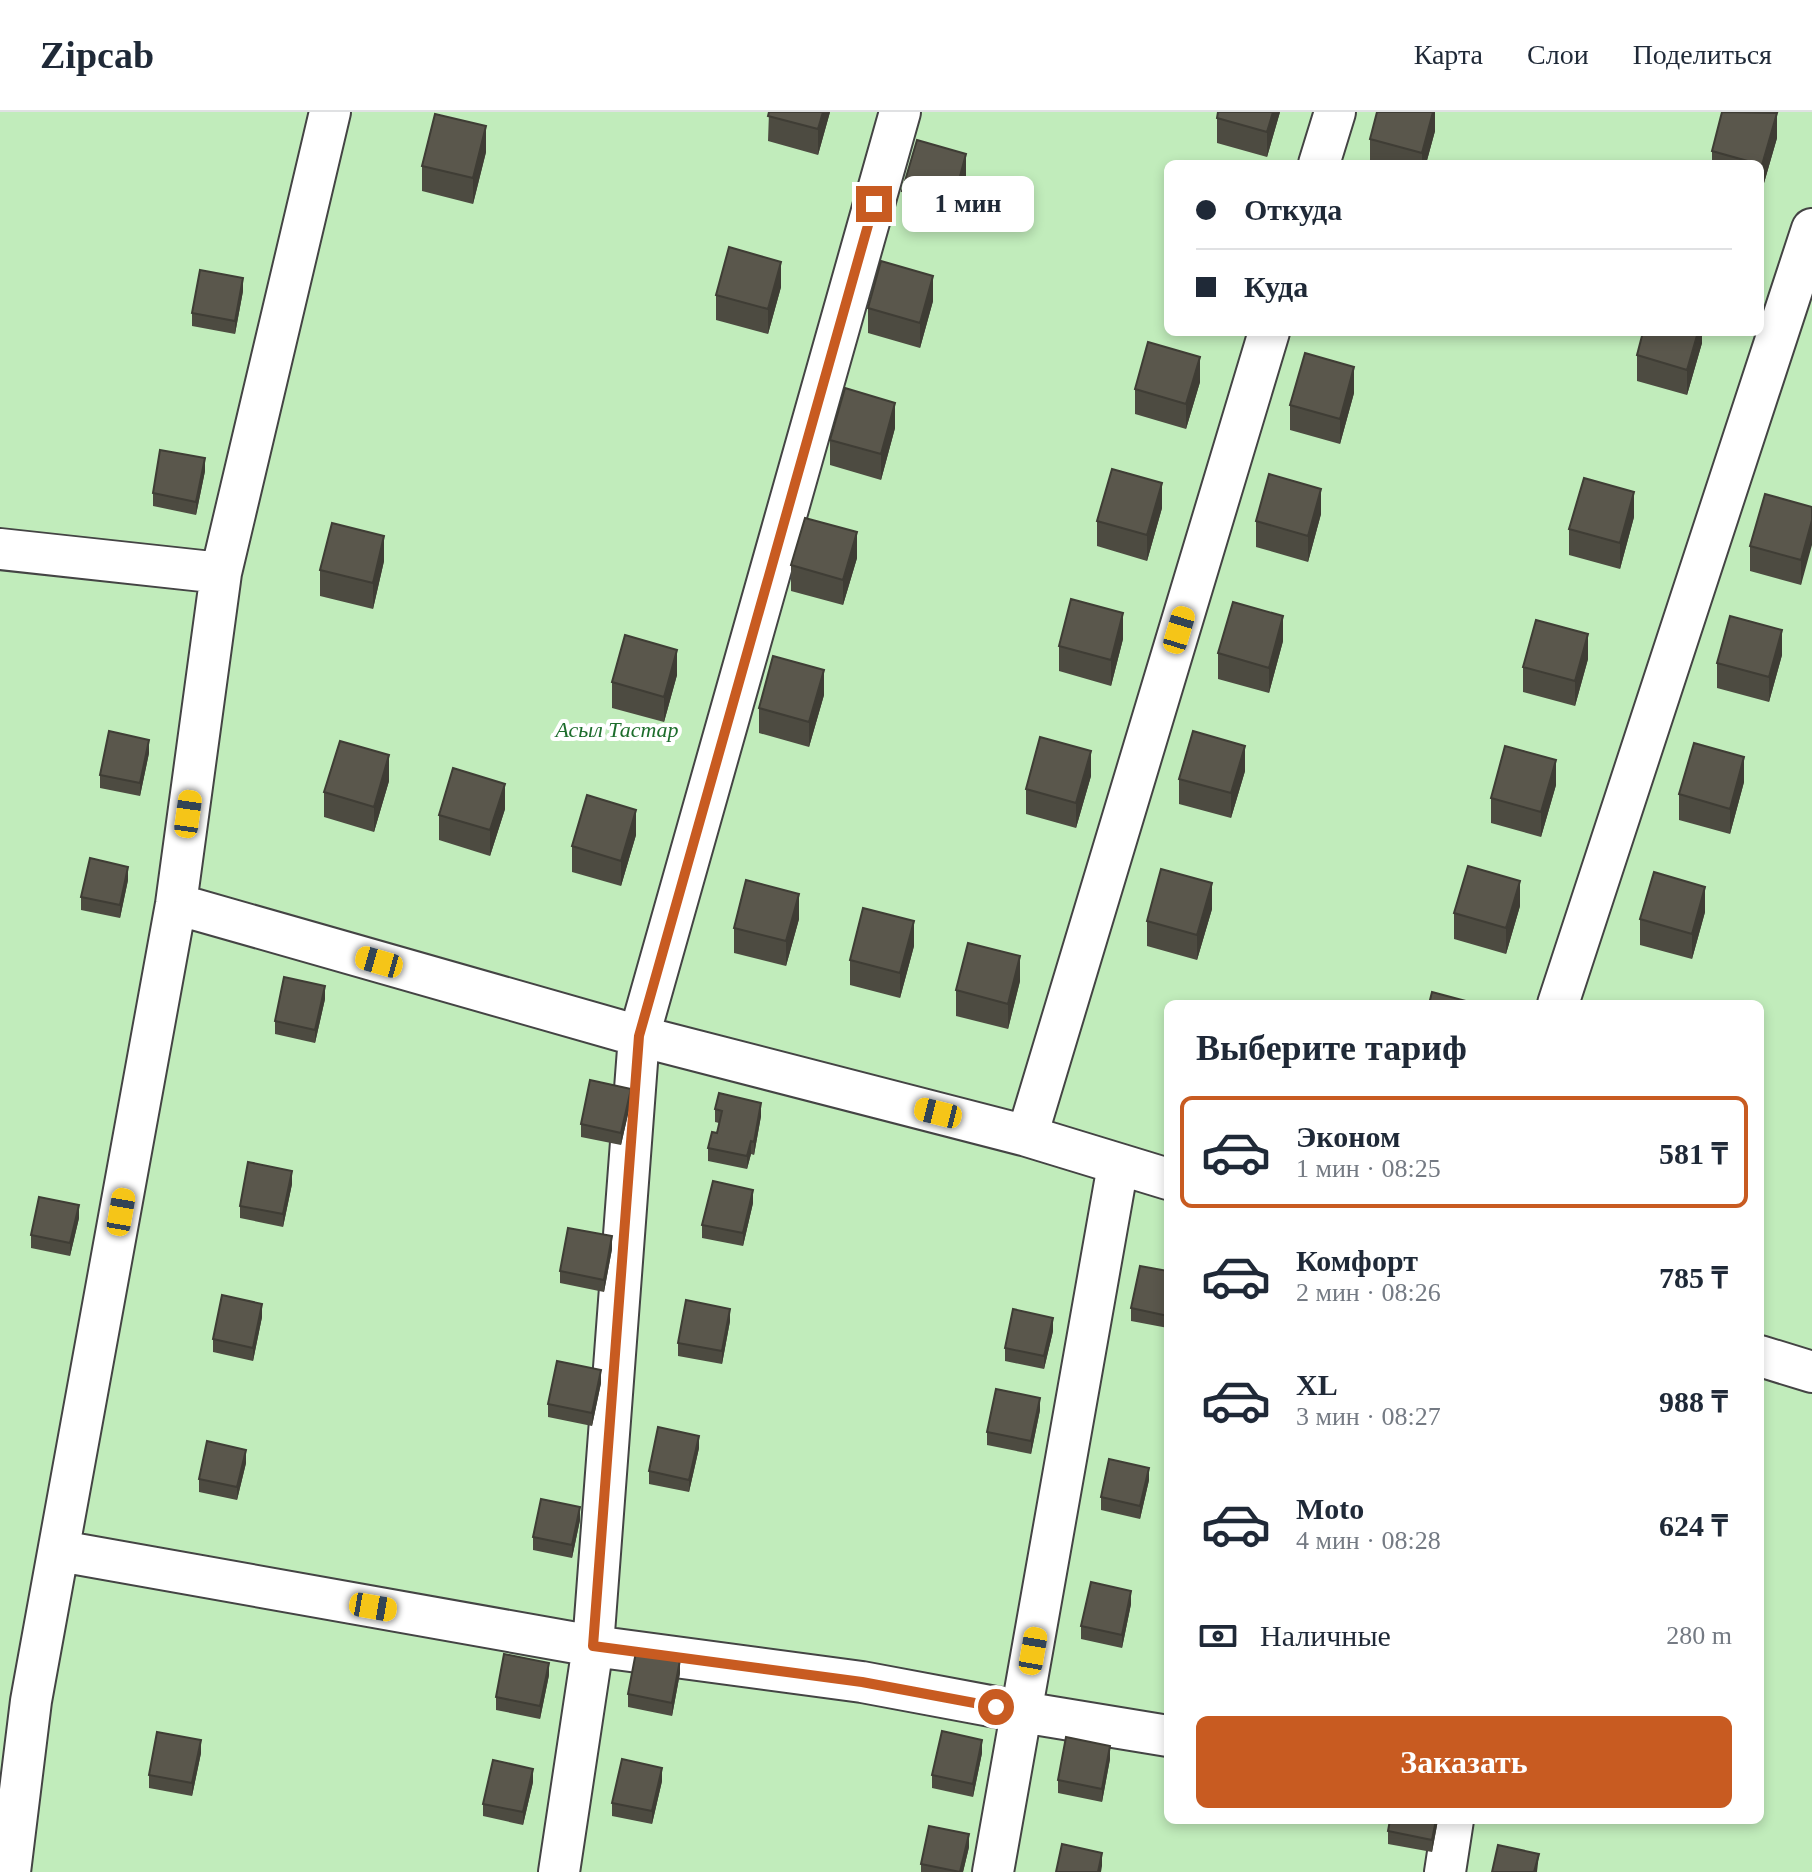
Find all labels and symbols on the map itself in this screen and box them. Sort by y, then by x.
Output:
callout: 1 мин [902,176,1034,232]
route end [856,186,892,222]
car [1161,604,1197,656]
park label: Асыл Тастар [553,717,679,742]
car [173,789,203,839]
car [353,944,405,980]
car [912,1096,964,1130]
car [105,1186,137,1238]
car [347,1591,399,1623]
car [1017,1625,1049,1677]
route start [978,1689,1014,1725]

